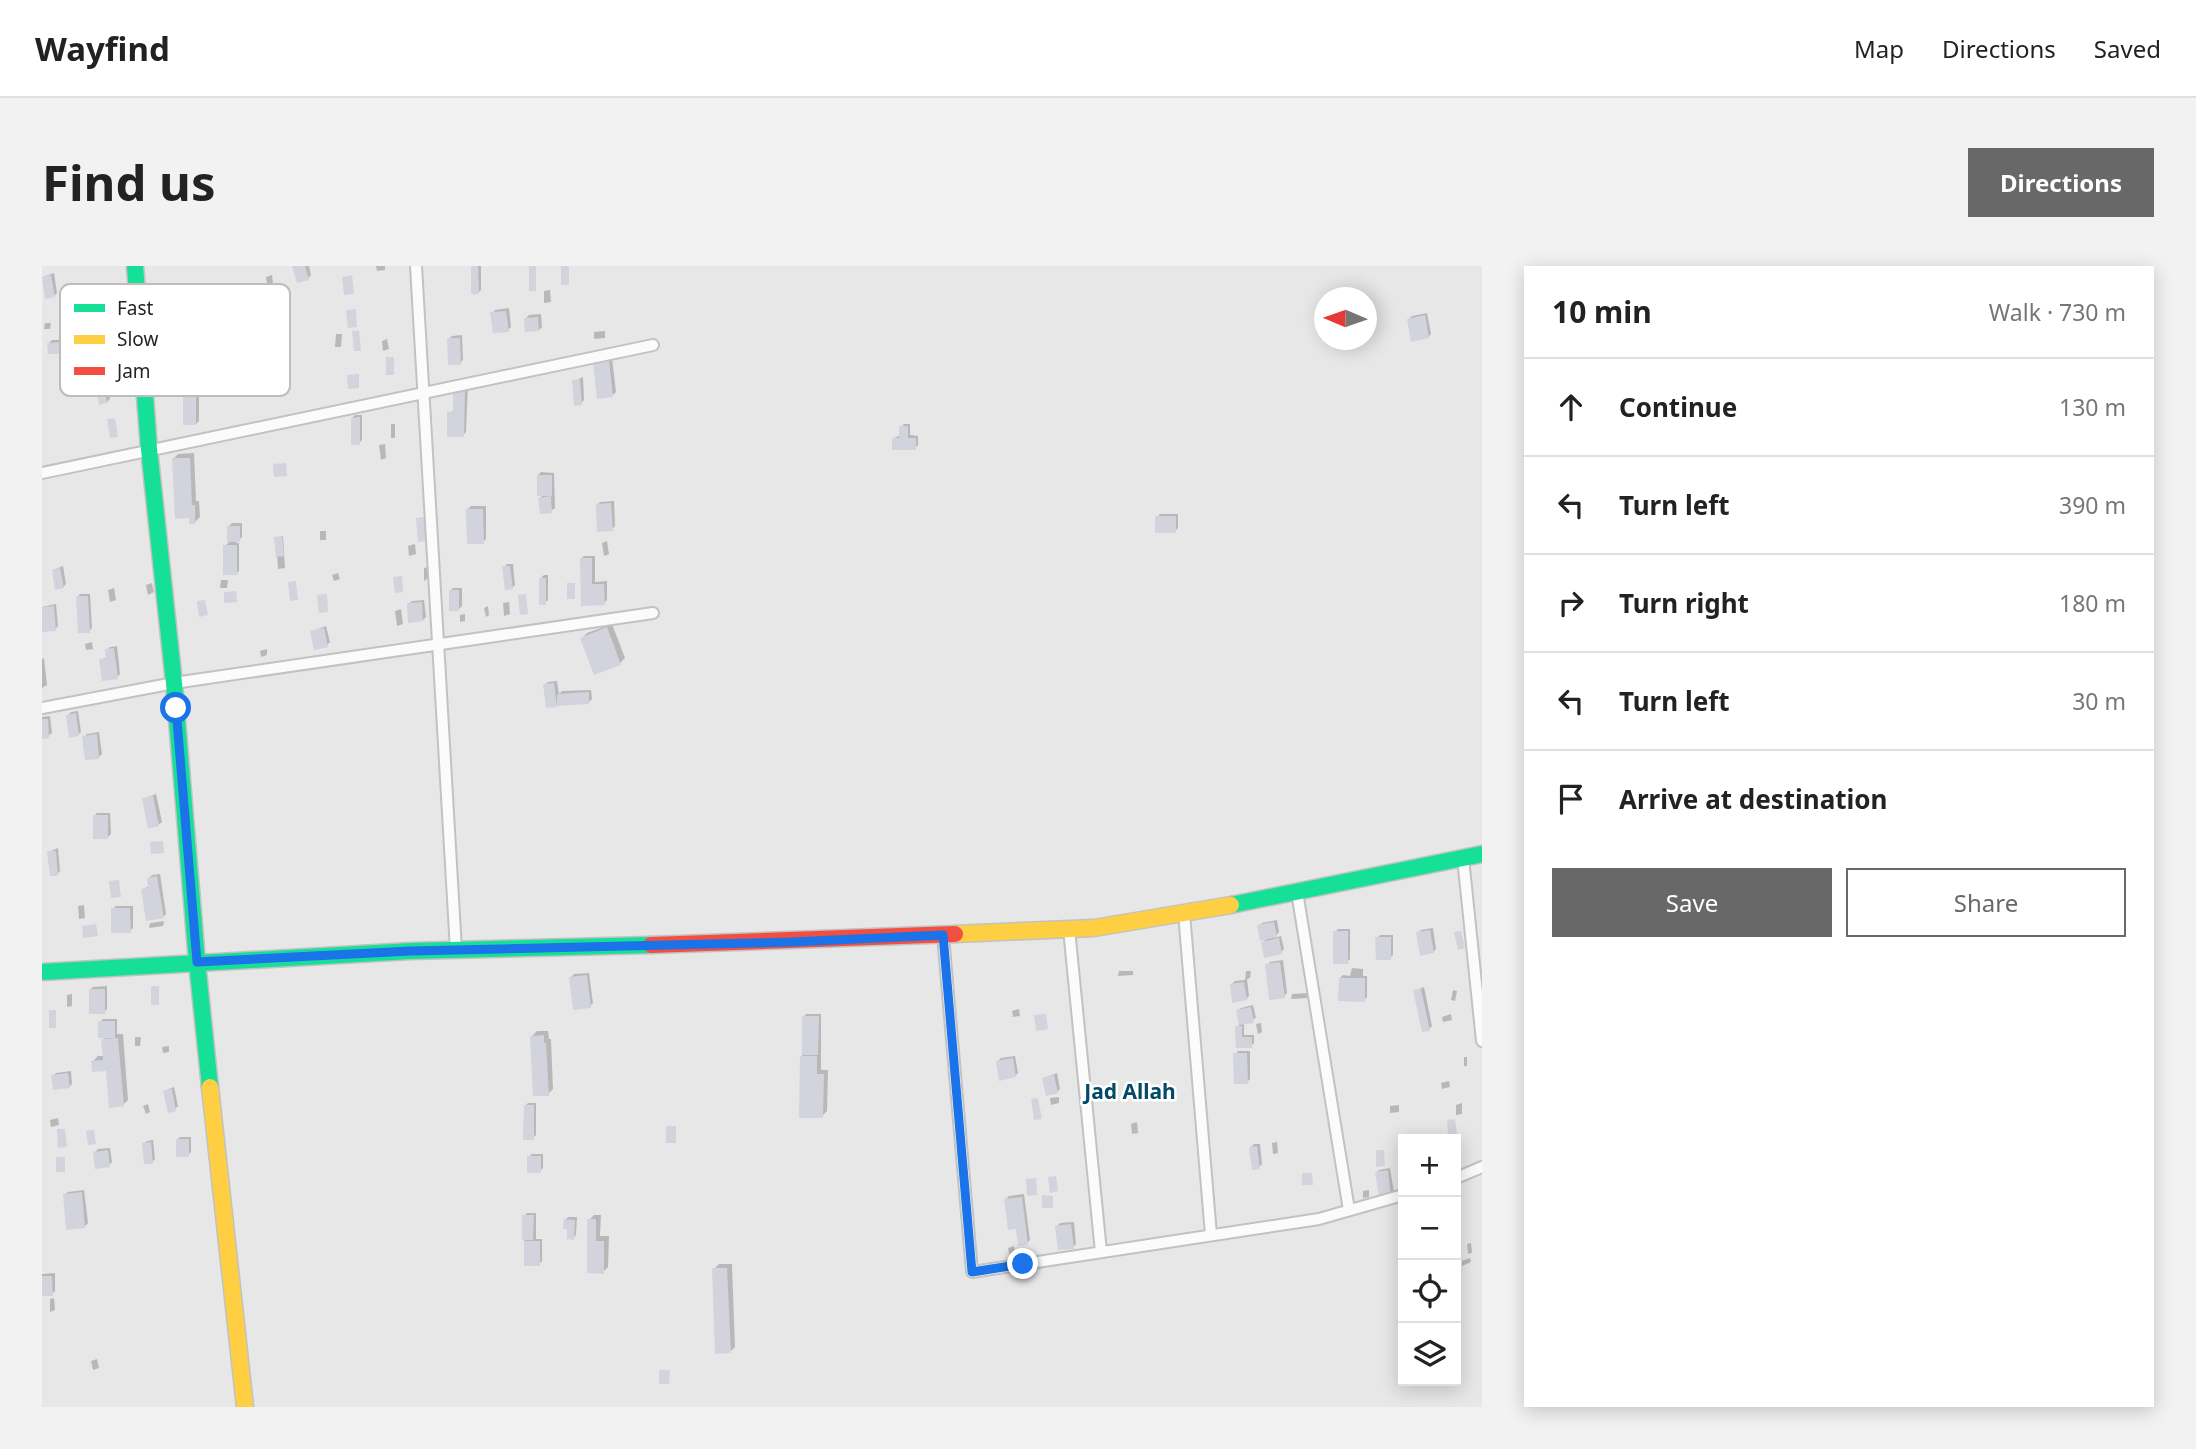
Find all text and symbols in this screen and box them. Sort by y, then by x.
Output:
text: Wayfind [35,26,170,71]
text: Map [1854,32,1904,65]
text: Directions [1942,32,2056,65]
text: Saved [2094,32,2161,65]
button: Directions [1968,148,2154,217]
text: Find us [42,149,216,215]
legend [60,284,290,396]
north arrow [1314,287,1377,350]
text: 10 min [1552,291,1652,332]
text: Fast [117,295,154,321]
text: Walk · 730 m [1989,296,2126,328]
text: Slow [117,326,158,352]
text: Jam [115,358,151,384]
icon: ahead [1552,388,1590,426]
text: Continue [1619,389,1737,425]
text: 130 m [2059,391,2126,423]
icon: left [1552,486,1590,524]
text: Turn left [1619,487,1730,523]
text: 390 m [2059,489,2126,521]
icon: right [1552,584,1590,622]
text: Turn right [1619,585,1749,621]
text: 180 m [2059,587,2126,619]
icon: left [1552,682,1590,720]
text: Turn left [1619,683,1730,719]
text: 30 m [2072,685,2126,717]
route start [160,692,191,723]
icon: arrive [1552,780,1590,818]
text: Arrive at destination [1619,781,1888,817]
button: Save [1552,868,1832,937]
button: Share [1846,868,2126,937]
district label: Jad Allah [1082,1077,1176,1105]
map controls [1398,1134,1461,1386]
button: + [1398,1134,1461,1197]
button: − [1398,1197,1461,1260]
route end [1007,1248,1038,1279]
button: locate [1398,1260,1461,1323]
button: layers [1398,1323,1461,1386]

